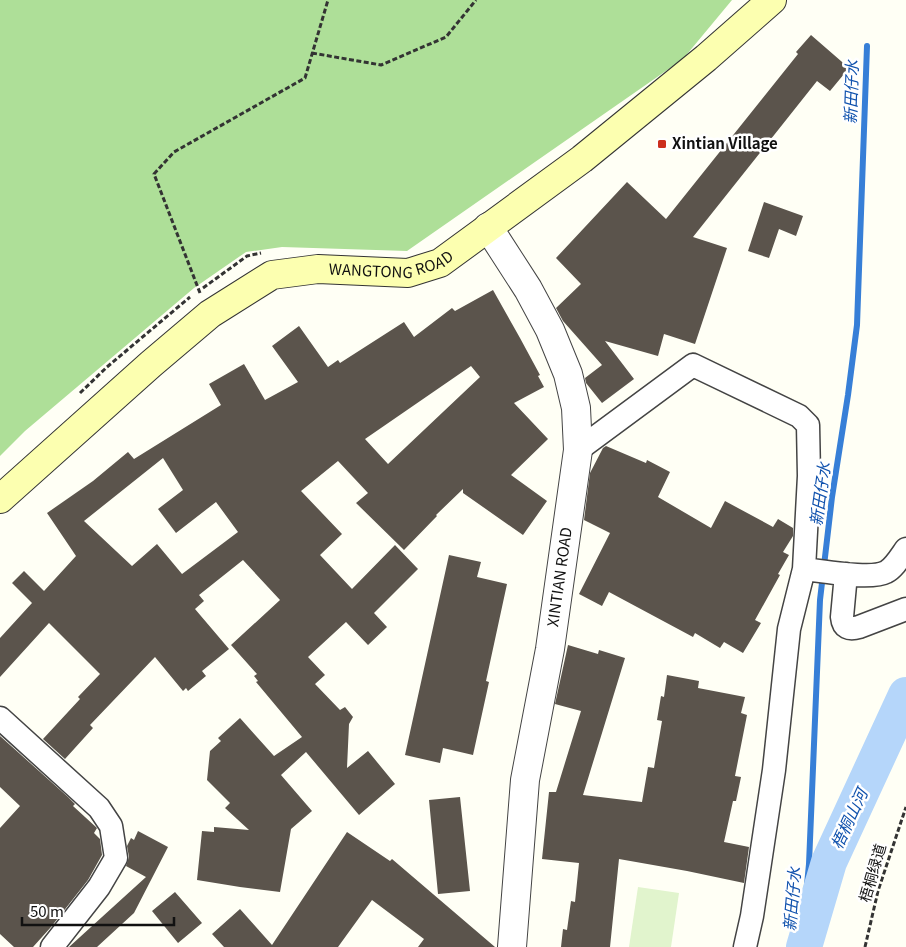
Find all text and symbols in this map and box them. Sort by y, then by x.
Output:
water label: 新田仔水 [837,59,863,124]
place label: Xintian Village [672,132,778,153]
marker: Xintian Village [656,138,668,150]
street label: WANGTONG ROAD [328,245,457,282]
water label: 新田仔水 [803,460,835,527]
street label: XINTIAN ROAD [541,526,576,628]
water label: 梧桐山河 [824,782,874,853]
street label: 梧桐绿道 [853,841,890,904]
water label: 新田仔水 [776,865,806,932]
scale bar [22,894,175,926]
text: 50 m [30,900,64,921]

